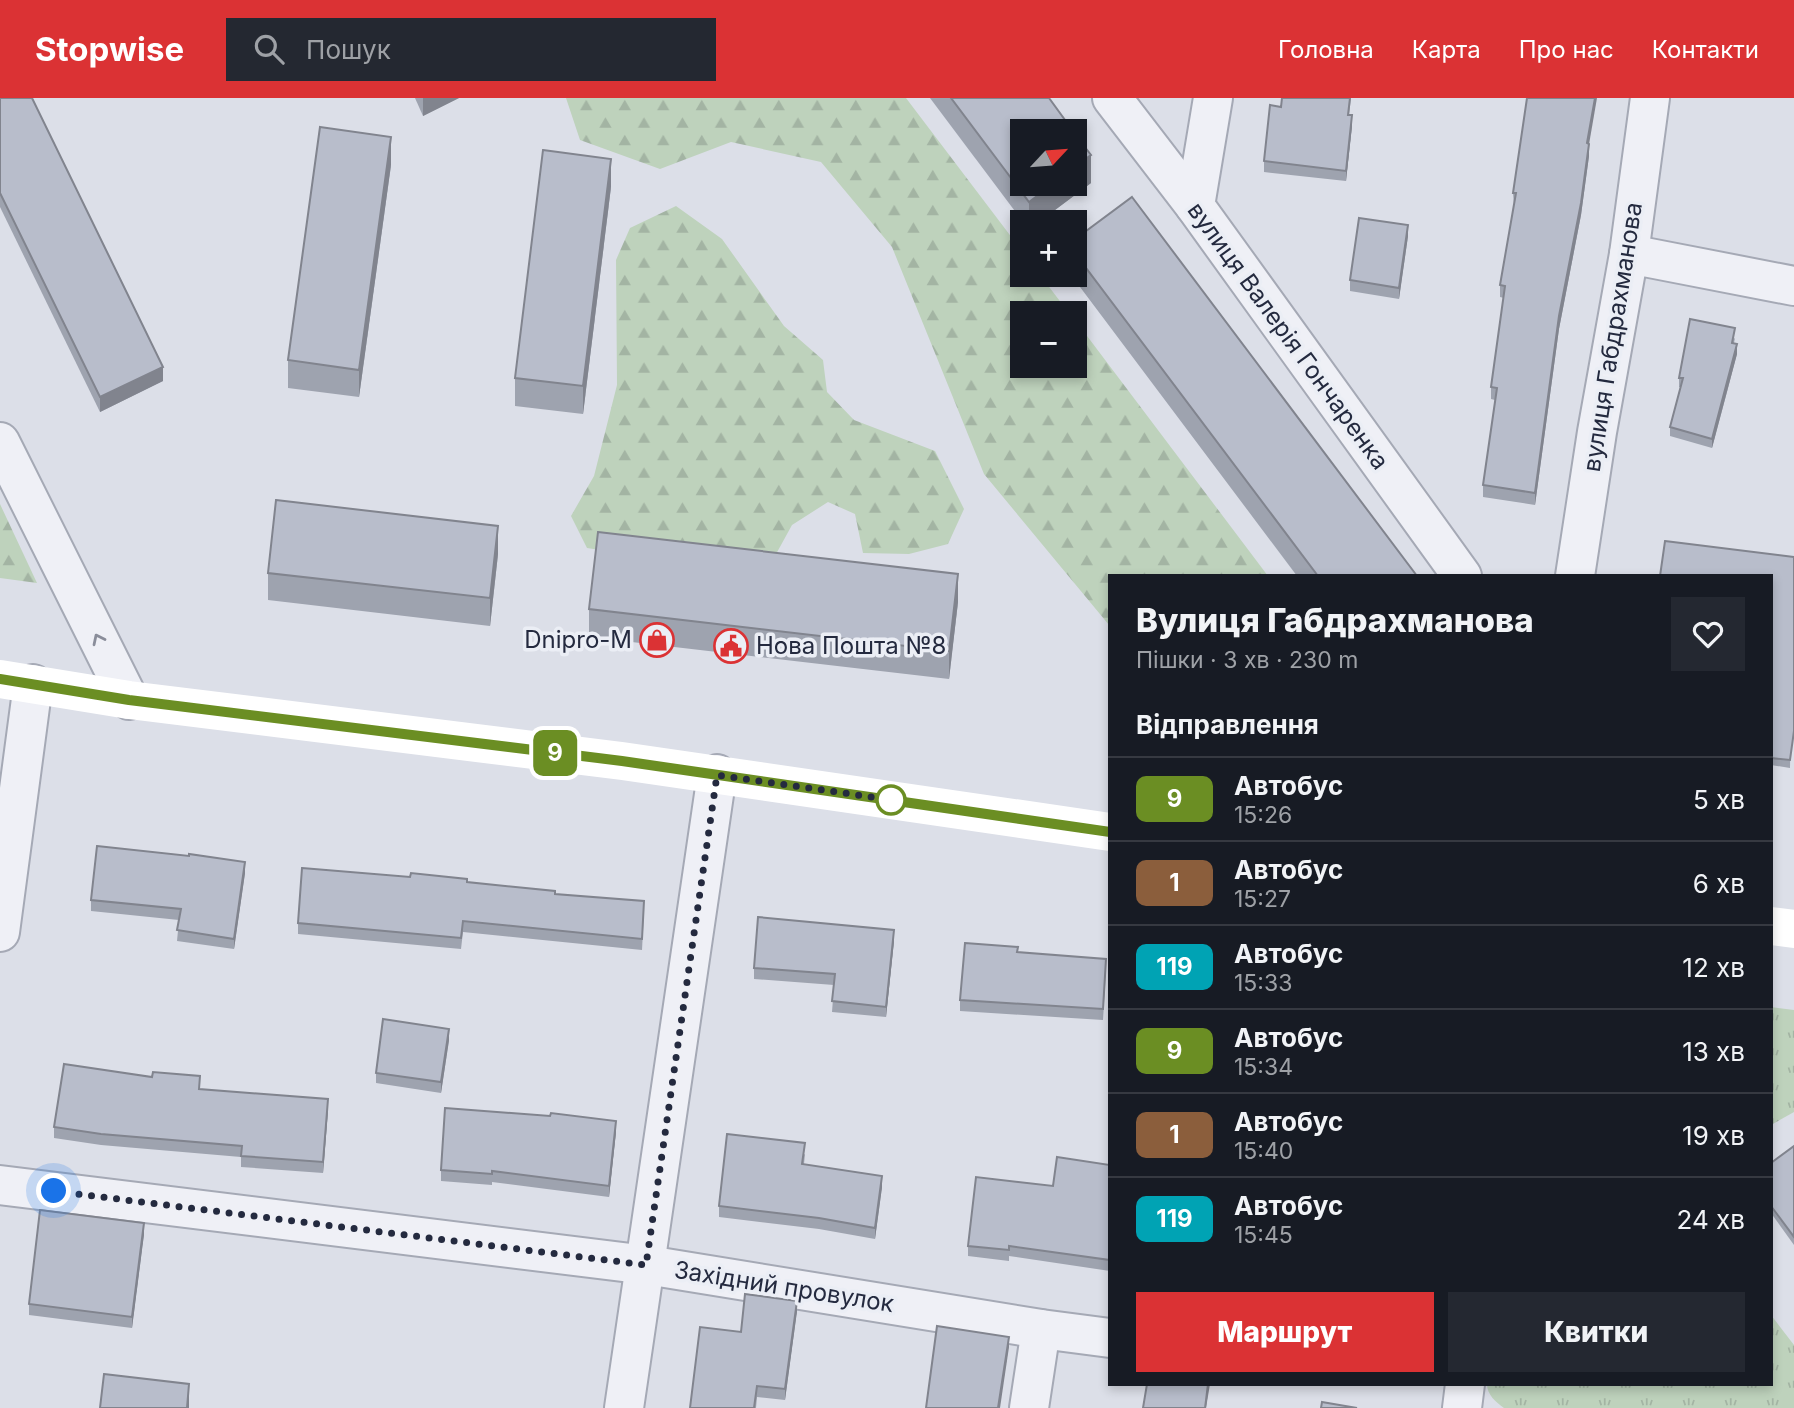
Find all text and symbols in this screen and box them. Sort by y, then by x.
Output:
search box [226,18,716,81]
text: Stopwise [35,29,184,69]
icon: search [250,30,288,68]
text: Пошук [306,34,391,65]
text: Головна [1278,35,1374,64]
text: Карта [1412,35,1481,64]
text: Про нас [1519,35,1614,64]
text: Контакти [1652,35,1759,64]
north arrow [1010,119,1087,196]
map controls [1010,119,1087,378]
street label: вулиця Валерія Гончаренка [1182,196,1395,475]
street label: вулиця Габдрахманова [1577,200,1648,474]
button: + [1010,210,1087,287]
button: − [1010,301,1087,378]
button: heart [1671,597,1745,671]
text: Вулиця Габдрахманова [1136,600,1534,640]
shop icon: Dnipro-M [638,621,676,659]
place label: Dnipro-M [524,625,632,654]
public building icon: Нова Пошта №8 [712,627,750,665]
place label: Нова Пошта №8 [756,631,946,660]
one-way arrow [93,634,107,646]
text: Пішки · 3 хв · 230 m [1136,646,1358,674]
text: Відправлення [1136,709,1319,740]
line badge: 9 [532,730,578,776]
text: 9 [547,738,563,767]
text: Автобус [1234,770,1343,801]
text: 9 [1167,784,1182,813]
text: 5 хв [1693,784,1745,815]
unlabelled marker [876,785,906,815]
text: 15:26 [1234,801,1292,829]
text: Автобус [1234,854,1343,885]
text: 1 [1169,868,1180,897]
text: 6 хв [1693,868,1745,899]
text: 15:27 [1234,885,1291,913]
text: Автобус [1234,938,1343,969]
text: 119 [1156,952,1193,981]
text: 12 хв [1682,952,1745,983]
text: 15:33 [1234,969,1292,997]
text: Автобус [1234,1022,1343,1053]
text: 9 [1167,1036,1182,1065]
text: 13 хв [1682,1036,1745,1067]
text: 15:34 [1234,1053,1293,1081]
text: Автобус [1234,1106,1343,1137]
text: 1 [1169,1120,1180,1149]
text: 19 хв [1682,1120,1745,1151]
text: 15:40 [1234,1137,1293,1165]
your location [36,1173,71,1208]
text: Автобус [1234,1190,1343,1221]
text: 119 [1156,1204,1193,1233]
text: 24 хв [1677,1204,1745,1235]
text: 15:45 [1234,1221,1293,1249]
street label: Західний провулок [672,1255,896,1318]
button: Маршрут [1136,1292,1434,1372]
button: Квитки [1448,1292,1745,1372]

